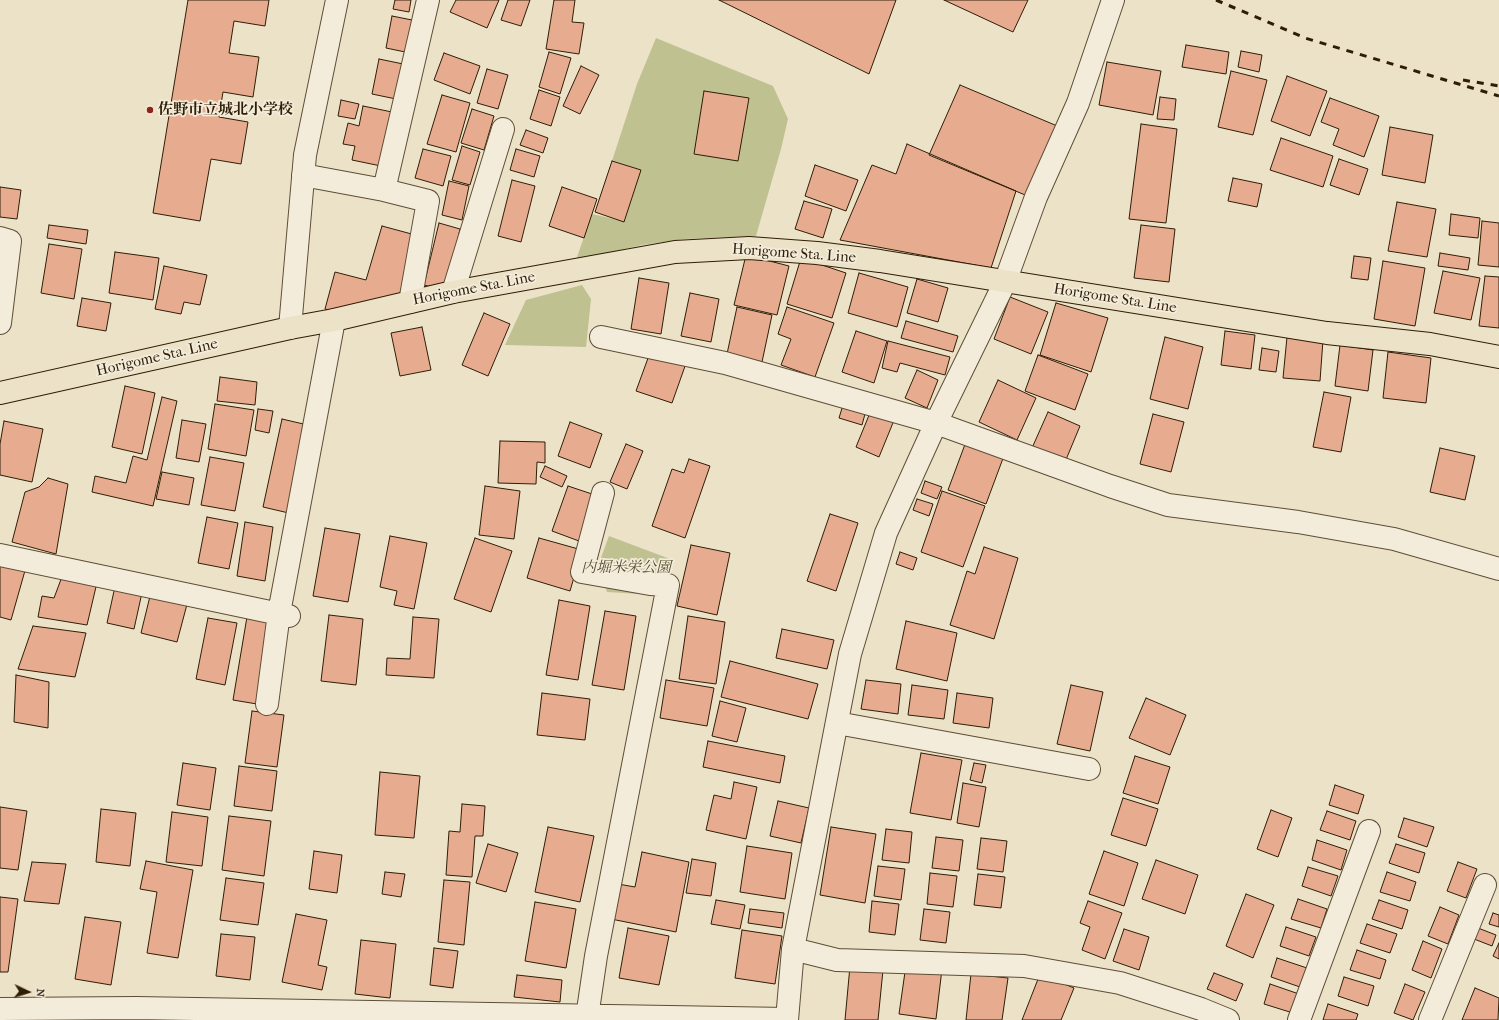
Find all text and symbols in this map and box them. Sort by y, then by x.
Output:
place label: 佐野市立城北小学校 [158,101,293,119]
marker: 佐野市立城北小学校 [145,105,155,115]
street label: Horigome Sta. Line [731,241,857,267]
street label: Horigome Sta. Line [411,268,537,310]
street label: Horigome Sta. Line [1052,280,1178,318]
street label: Horigome Sta. Line [94,335,220,381]
park label: 内堀米栄公園 [581,559,671,577]
north arrow [8,972,48,1012]
text: N [34,988,47,997]

